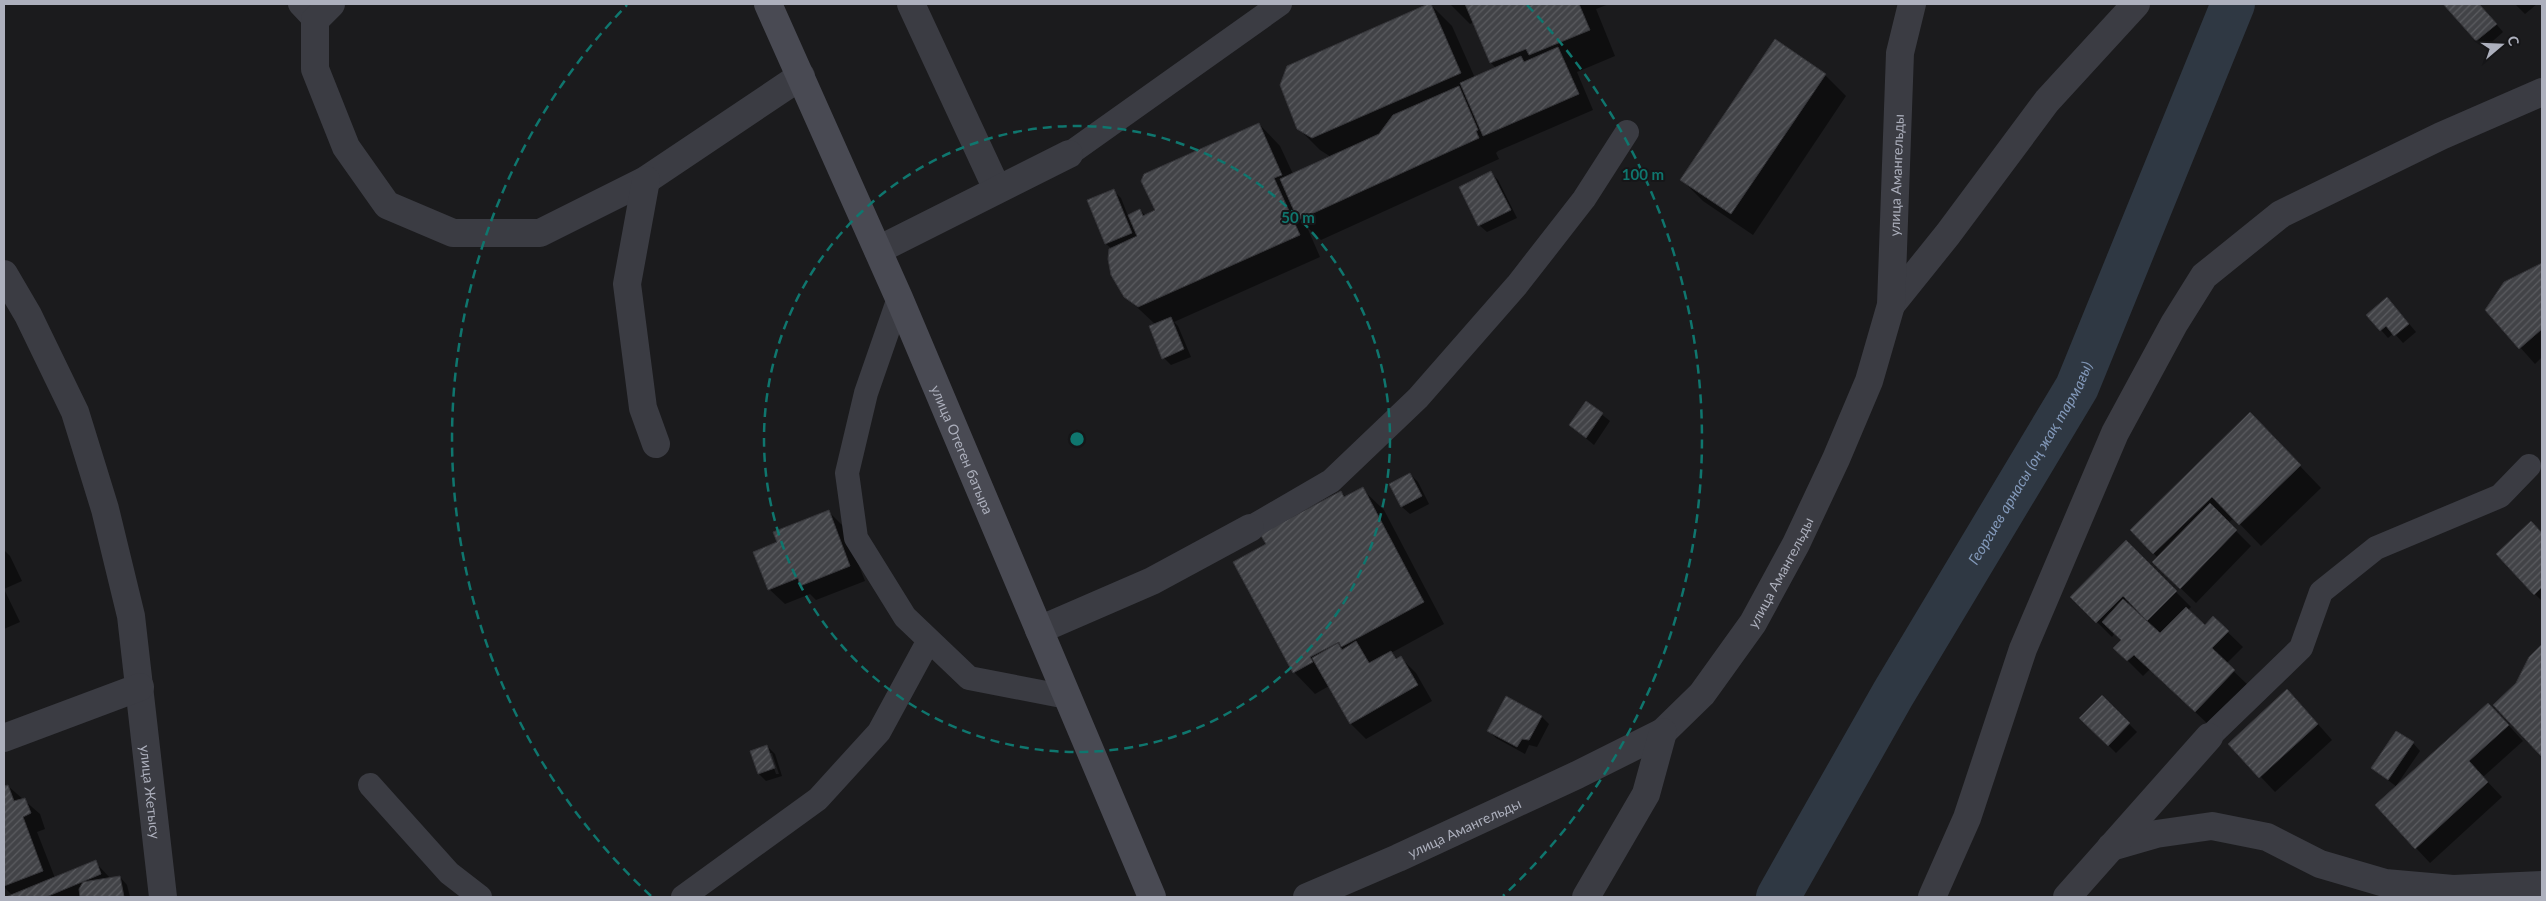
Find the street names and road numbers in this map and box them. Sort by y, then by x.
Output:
street label: улица Амангельды [1885,114,1906,237]
street label: улица Отеген батыра [928,382,998,516]
street label: улица Амангельды [1744,514,1816,631]
street label: улица Жетысу [137,744,165,840]
street label: улица Амангельды [1405,794,1523,861]

